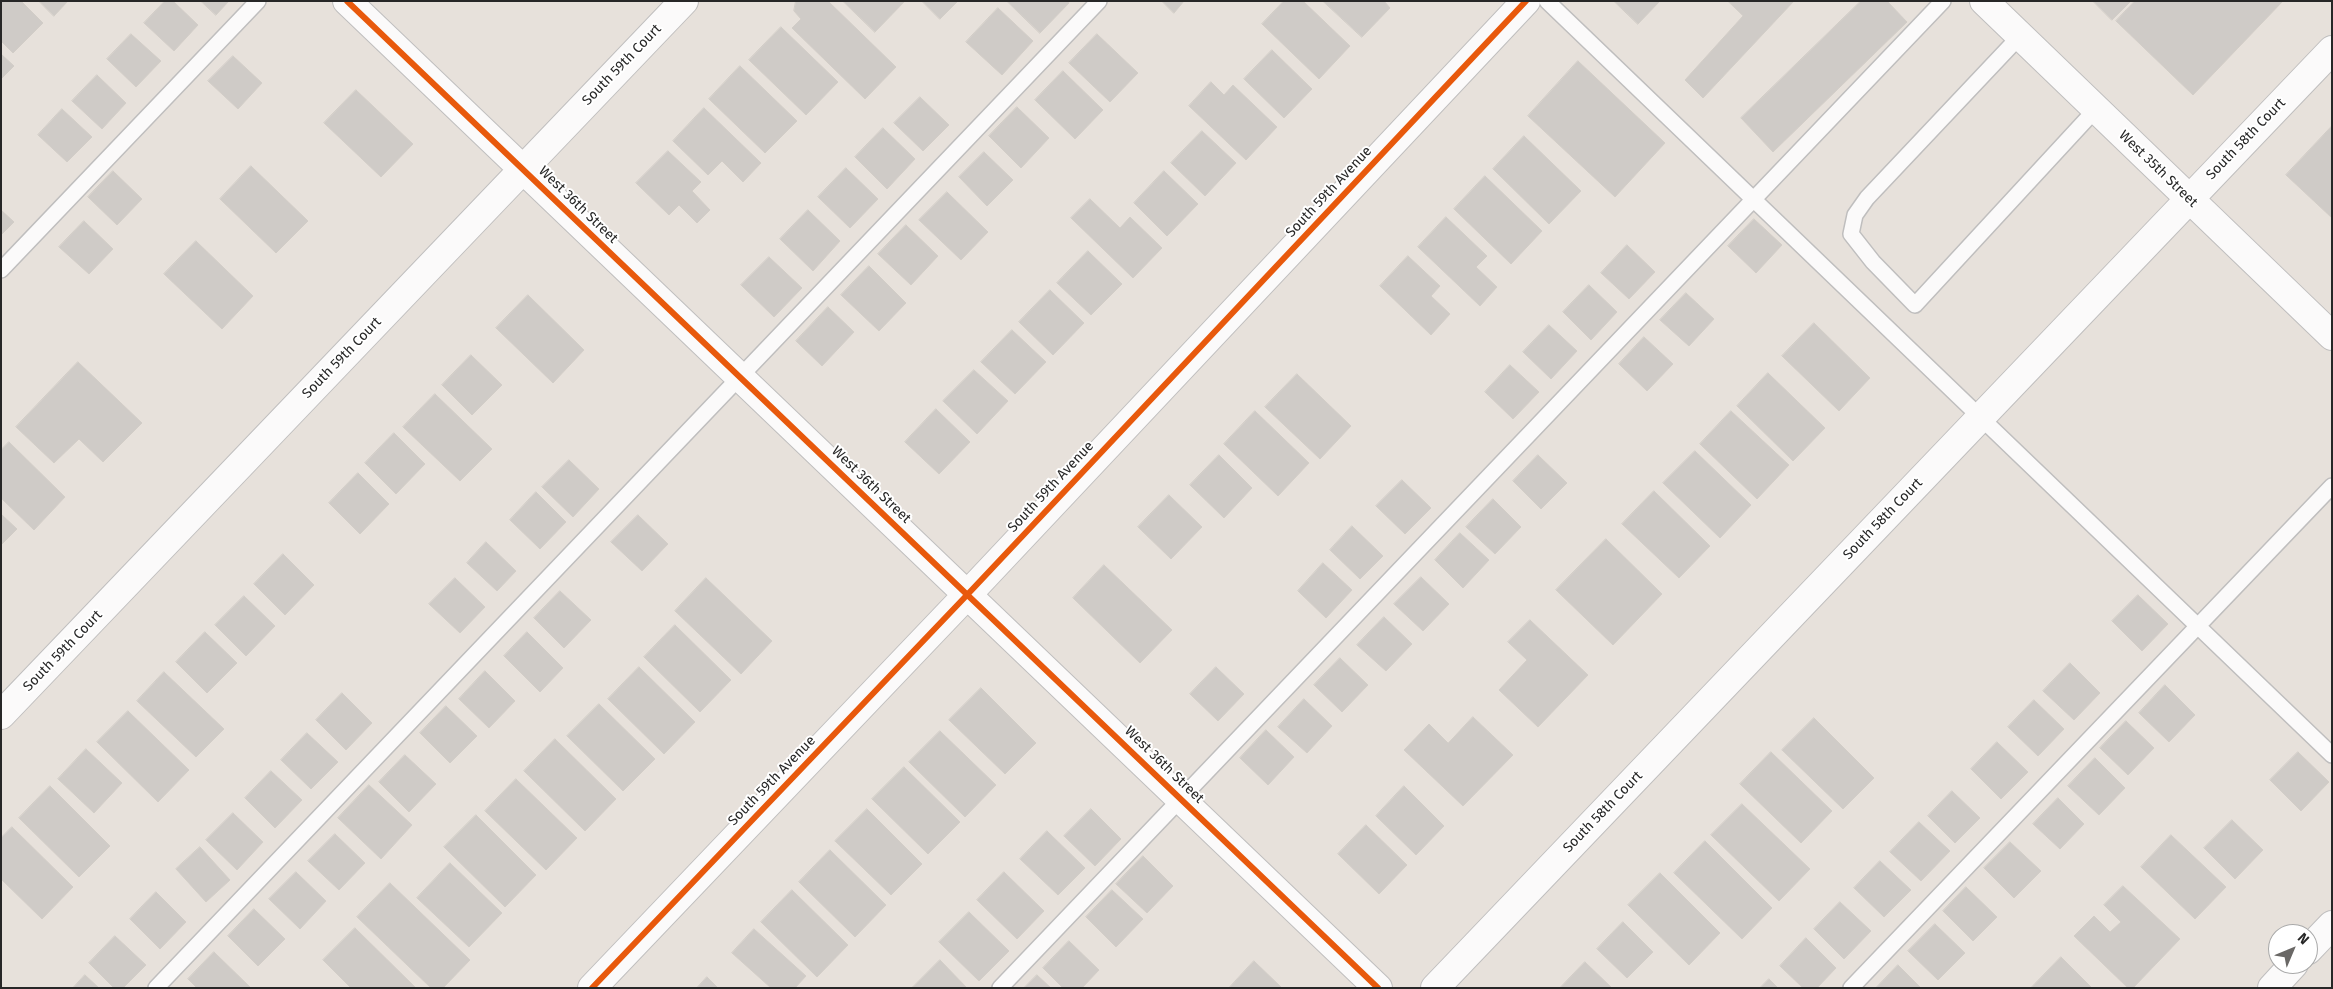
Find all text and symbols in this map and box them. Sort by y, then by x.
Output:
street label: South 59th Court [579,21,665,109]
street label: South 58th Court [2203,95,2289,183]
street label: West 35th Street [2115,127,2201,211]
street label: South 59th Avenue [1282,143,1376,241]
street label: West 36th Street [535,163,621,247]
street label: South 59th Court [299,314,385,402]
street label: South 59th Avenue [1004,438,1098,536]
street label: West 36th Street [828,443,914,527]
street label: South 58th Court [1840,475,1926,563]
street label: South 59th Court [20,607,106,695]
street label: West 36th Street [1121,723,1207,807]
street label: South 59th Avenue [725,733,819,829]
street label: South 58th Court [1560,768,1646,856]
north arrow [2268,924,2318,974]
text: N [2294,929,2313,948]

